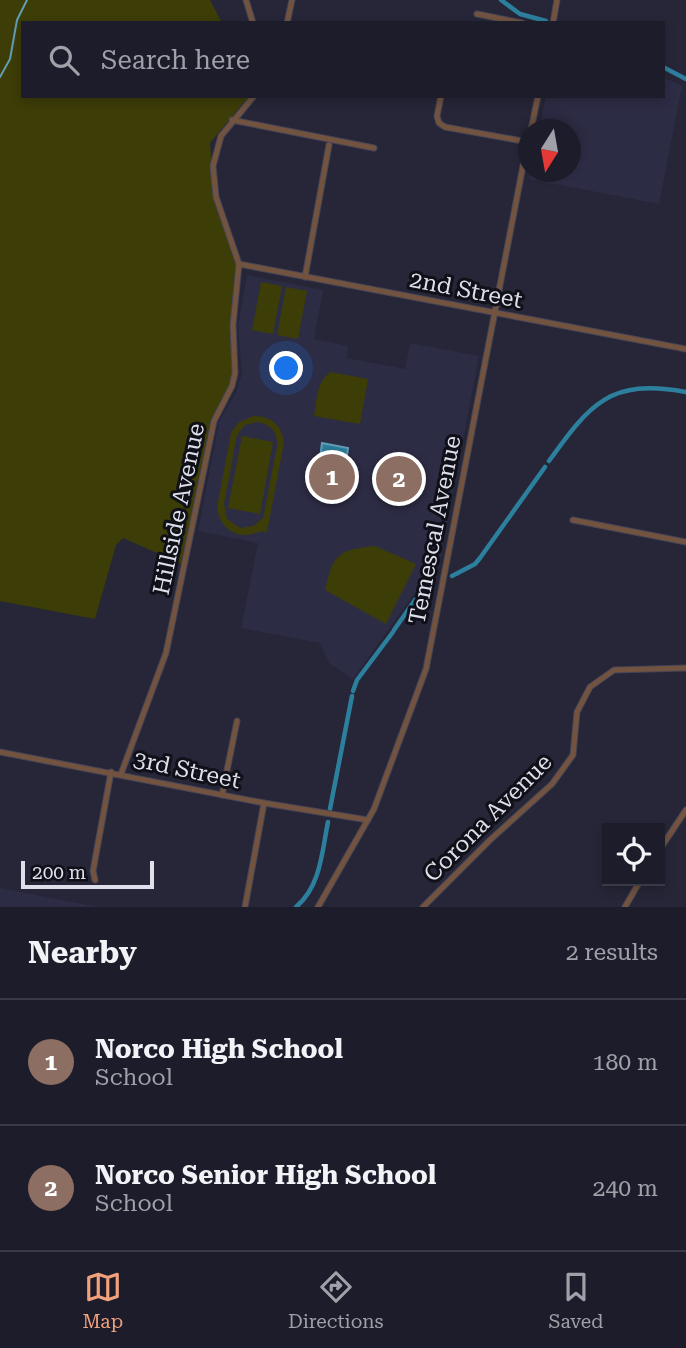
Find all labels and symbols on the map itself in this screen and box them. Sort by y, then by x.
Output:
north arrow [518,119,581,182]
street label: 2nd Street [407,266,525,314]
your location [269,351,303,385]
street label: Hillside Avenue [148,421,210,597]
street label: Temescal Avenue [403,433,467,627]
pin: 1 [309,451,355,503]
pin: 2 [376,453,422,505]
street label: 3rd Street [131,746,243,795]
street label: Corona Avenue [418,748,558,888]
scale bar [21,858,154,890]

